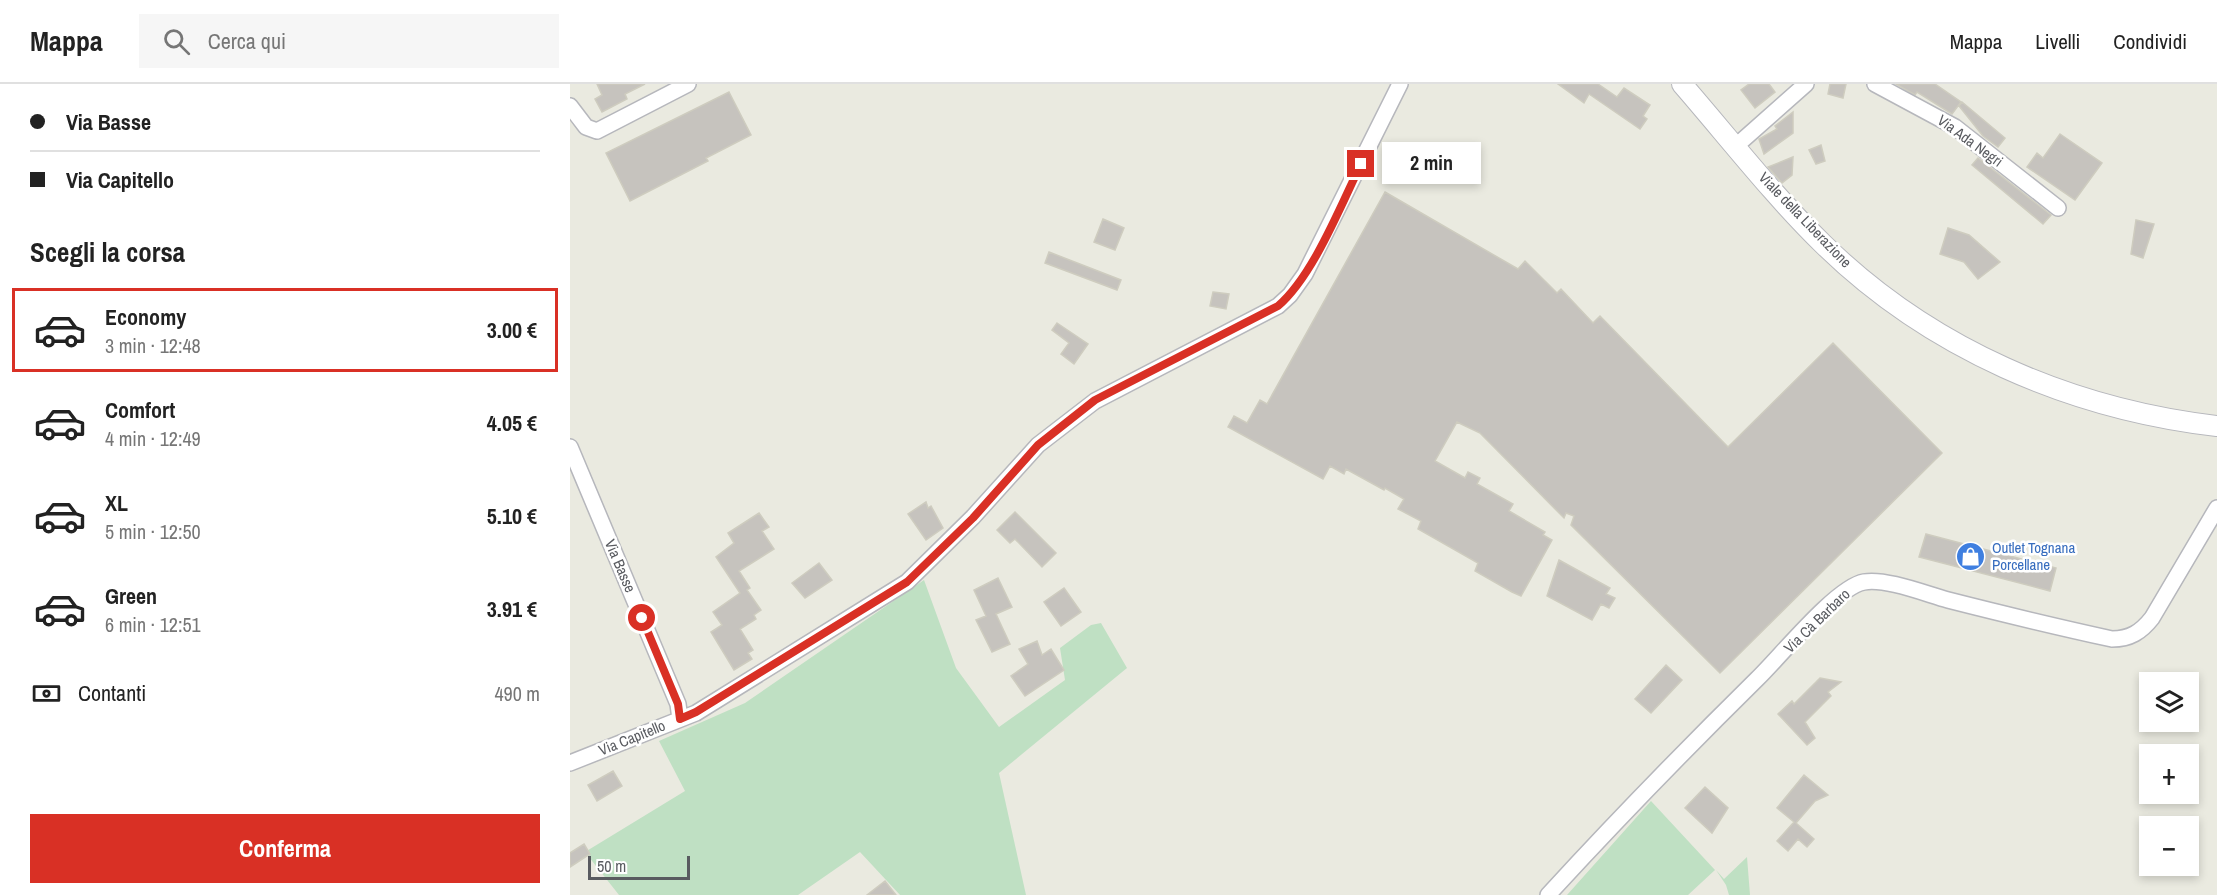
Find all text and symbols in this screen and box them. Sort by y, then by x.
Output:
search box [139,14,559,68]
text: Mappa [30,22,103,60]
icon: search [160,25,193,58]
text: Cerca qui [208,26,286,56]
text: Mappa [1950,27,2002,56]
text: Livelli [2035,27,2080,56]
text: Condividi [2113,27,2187,56]
text: Via Basse [66,107,151,137]
street label: Via Ada Negri [1933,110,2007,172]
callout: 2 min [1382,143,1481,185]
text: 2 min [1410,149,1453,176]
route end [1347,150,1374,177]
text: Via Capitello [66,165,174,195]
street label: Viale della Liberazione [1754,167,1857,272]
text: Scegli la corsa [30,234,185,270]
text: Economy [105,302,186,332]
icon: car [33,303,87,357]
text: 3.00 € [487,315,537,345]
text: 3 min · 12:48 [105,332,201,359]
text: Comfort [105,395,175,425]
icon: car [33,396,87,450]
text: 4.05 € [487,408,537,438]
text: 4 min · 12:49 [105,425,201,452]
text: XL [105,488,128,518]
icon: car [33,489,87,543]
text: 5.10 € [487,501,537,531]
text: 5 min · 12:50 [105,518,201,545]
street label: Via Basse [600,536,641,596]
place label: Outlet Tognana Porcellane [1992,537,2075,575]
shop icon: Outlet Tognana Porcellane [1955,541,1987,573]
text: Green [105,581,157,611]
icon: car [33,582,87,636]
street label: Via Cà Barbaro [1779,584,1854,658]
text: 3.91 € [487,594,537,624]
route start [628,604,655,631]
text: 6 min · 12:51 [105,611,201,638]
map controls [2139,672,2199,876]
button: layers [2139,672,2199,732]
icon: cash [30,677,63,710]
text: Contanti [78,678,146,708]
text: 490 m [494,680,540,707]
street label: Via Capitello [595,715,668,760]
button: + [2139,744,2199,804]
button: Conferma [30,814,540,883]
button: − [2139,816,2199,876]
scale bar [588,853,690,880]
text: 50 m [597,855,626,877]

